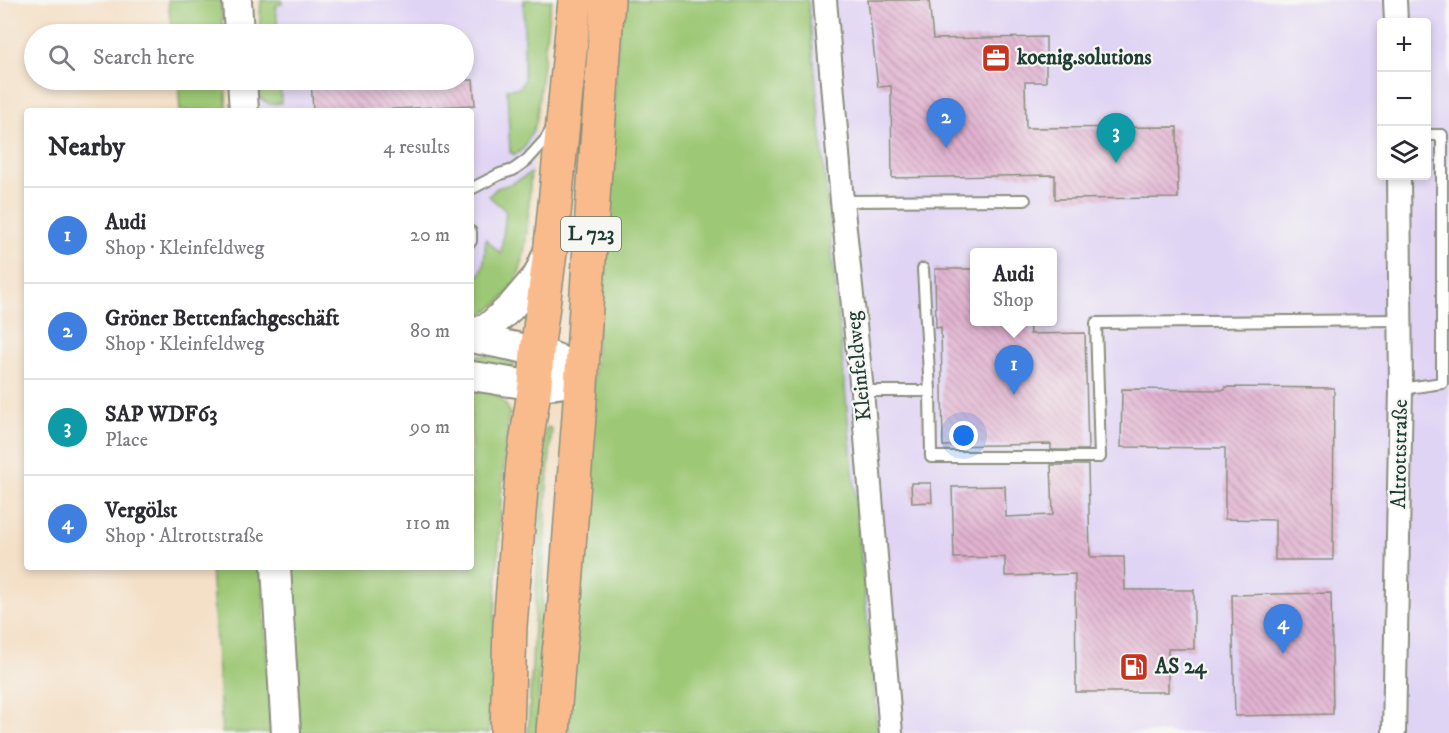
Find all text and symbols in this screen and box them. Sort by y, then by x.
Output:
map controls [1377,18,1431,180]
button: + [1377,18,1431,72]
search box [24,24,474,90]
icon: search [45,41,78,74]
office icon: koenig.solutions [980,42,1012,74]
text: Search here [93,44,195,71]
place label: koenig.solutions [1016,45,1152,71]
button: − [1377,72,1431,126]
pin: 2 [926,98,966,148]
pin: 3 [1096,114,1136,163]
button: layers [1377,126,1431,180]
text: Nearby [48,131,125,164]
text: 4 results [383,135,450,160]
text: Audi [105,209,146,236]
road number: L 723 [561,217,621,251]
text: 1 [64,223,71,248]
text: 20 m [410,223,450,248]
text: Shop · Kleinfeldweg [105,236,264,261]
popup [970,248,1057,326]
text: Audi [993,261,1034,288]
text: Shop [993,288,1034,313]
text: Gröner Bettenfachgeschäft [105,305,339,332]
street label: Kleinfeldweg [840,309,878,422]
text: 2 [63,319,72,344]
text: 80 m [410,319,450,344]
text: Shop · Kleinfeldweg [105,332,264,357]
pin: 1 [994,346,1034,395]
street label: Altrottstraße [1386,399,1414,509]
text: SAP WDF63 [105,401,217,428]
text: 3 [64,415,71,440]
text: 90 m [410,415,450,440]
your location [949,421,978,450]
text: Place [105,428,148,453]
text: Vergölst [105,497,177,524]
text: 4 [62,511,73,536]
text: 110 m [405,511,450,536]
text: Shop · Altrottstraße [105,524,264,549]
pin: 4 [1264,604,1302,654]
fuel station icon: AS 24 [1118,651,1150,683]
place label: AS 24 [1154,654,1207,680]

